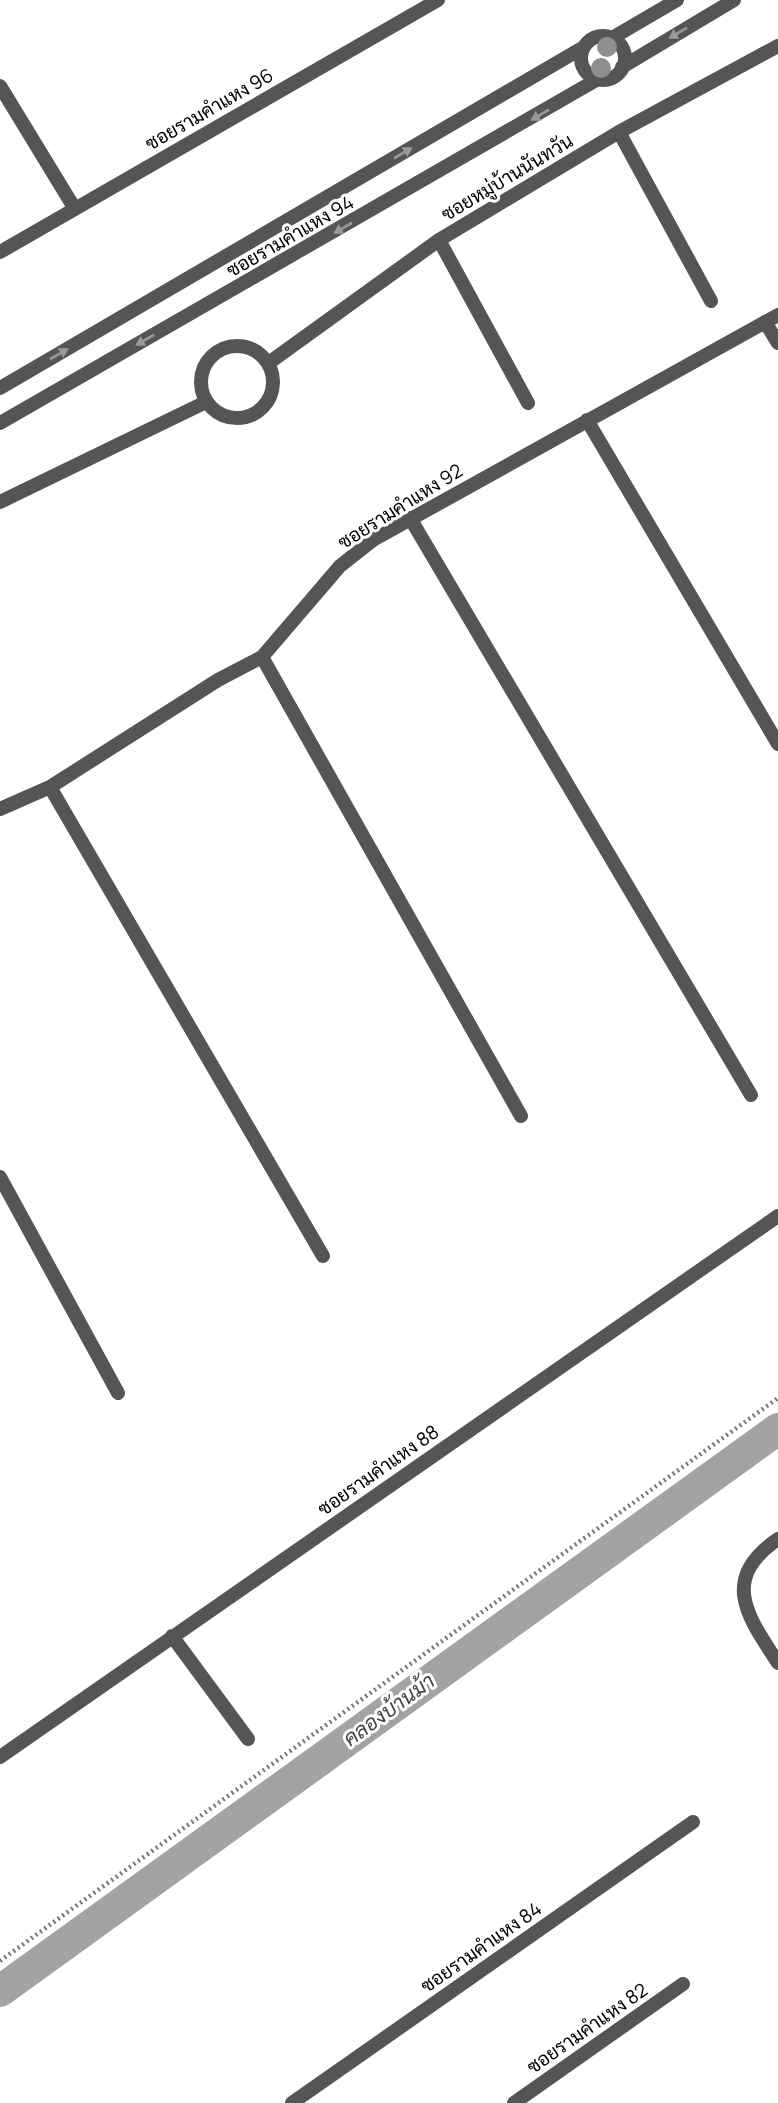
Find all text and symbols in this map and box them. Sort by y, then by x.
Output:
one-way arrow [669,27,688,40]
street label: ซอยรามคําแหง 96 [140,62,278,156]
one-way arrow [531,108,550,121]
street label: ซอยหมู่บ้านนันทวัน [436,127,578,228]
one-way arrow [394,146,413,159]
street label: ซอยรามคําแหง 94 [222,189,358,283]
one-way arrow [333,222,352,234]
one-way arrow [135,334,155,346]
one-way arrow [49,348,68,360]
street label: ซอยรามคําแหง 92 [333,457,467,555]
street label: ซอยรามคำแหง 88 [312,1419,444,1521]
water label: คลองบ้านม้า [337,1666,440,1752]
street label: ซอยรามคำแหง 84 [415,1896,547,1998]
street label: ซอยรามคำแหง 82 [521,1977,653,2079]

